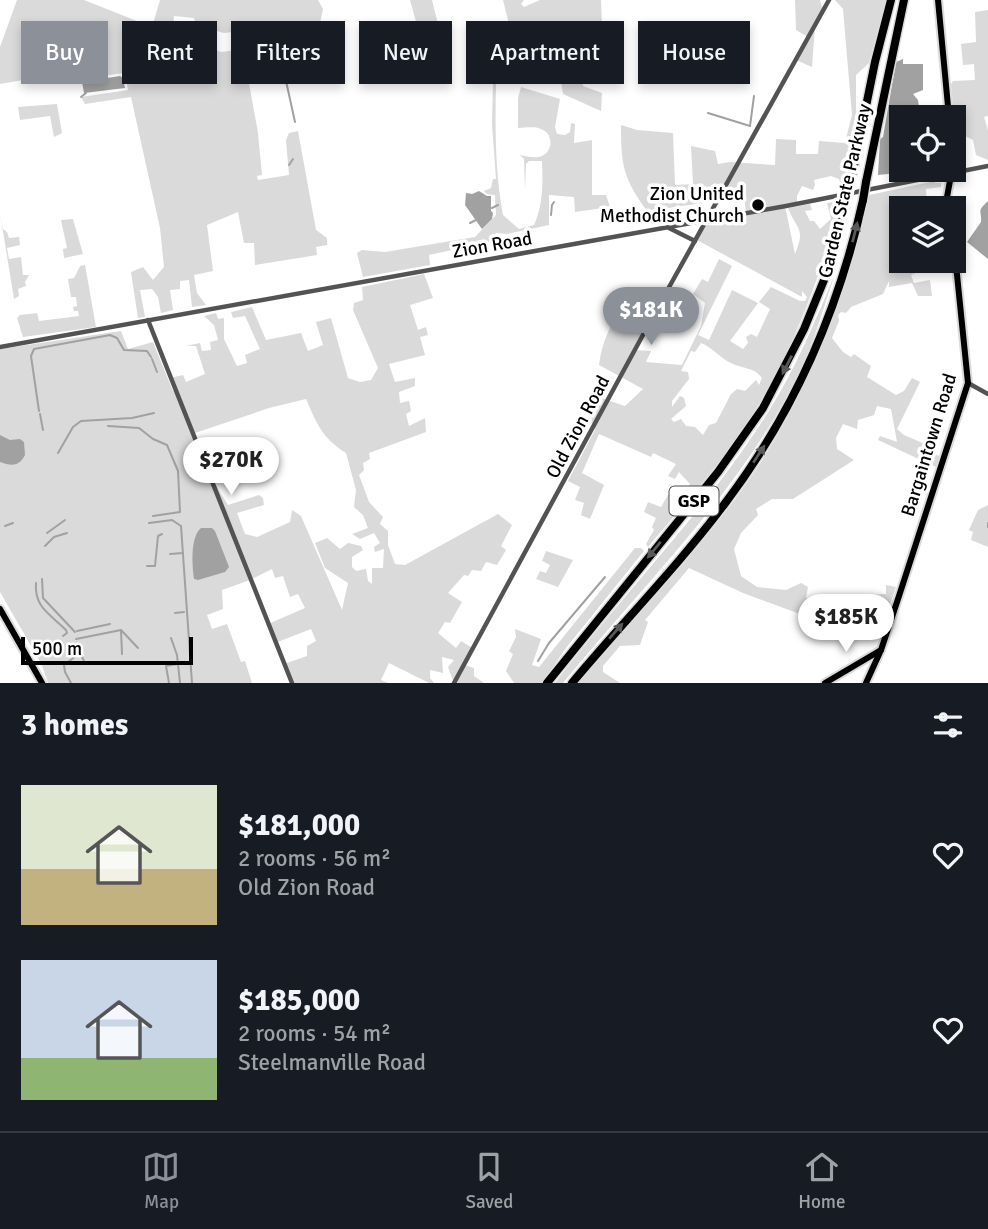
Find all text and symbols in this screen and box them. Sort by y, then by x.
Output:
chip: Buy [21,21,108,84]
chip: Rent [122,21,217,84]
chip: Filters [231,21,345,84]
chip: New [359,21,452,84]
chip: Apartment [466,21,624,84]
chip: House [638,21,750,84]
street label: Garden State Parkway [813,102,877,280]
map controls [889,105,966,273]
button: locate [889,105,966,182]
place label: Zion United Methodist Church [600,182,744,228]
button: layers [889,196,966,273]
marker: Zion United Methodist Church [750,197,766,213]
one-way arrow [850,221,861,243]
street label: Zion Road [450,226,534,264]
pin: $181K [602,288,700,347]
text: $181K [619,295,683,324]
one-way arrow [781,356,793,376]
street label: Old Zion Road [541,371,615,483]
street label: Bargaintown Road [896,371,962,519]
pin: $270K [182,438,280,497]
text: $270K [199,445,263,474]
one-way arrow [752,445,765,464]
road number: GSP [670,486,718,516]
one-way arrow [647,541,662,558]
pin: $185K [797,594,895,654]
text: $185K [814,602,878,631]
one-way arrow [608,623,623,640]
scale bar [21,634,192,666]
text: 500 m [32,637,82,661]
icon: filters [929,706,967,744]
text: 3 homes [21,707,128,744]
text: $181,000 [238,807,360,844]
icon: home [77,813,161,897]
icon: heart [929,836,967,874]
text: 2 rooms · 56 m² [238,844,391,873]
text: Old Zion Road [238,873,375,902]
text: $185,000 [238,982,360,1019]
icon: home [77,988,161,1072]
icon: heart [929,1011,967,1049]
text: 2 rooms · 54 m² [238,1019,391,1048]
text: Steelmanville Road [238,1048,426,1077]
tab: Map [142,1148,180,1214]
tab: Saved [465,1148,513,1214]
tab: Home [798,1148,846,1214]

